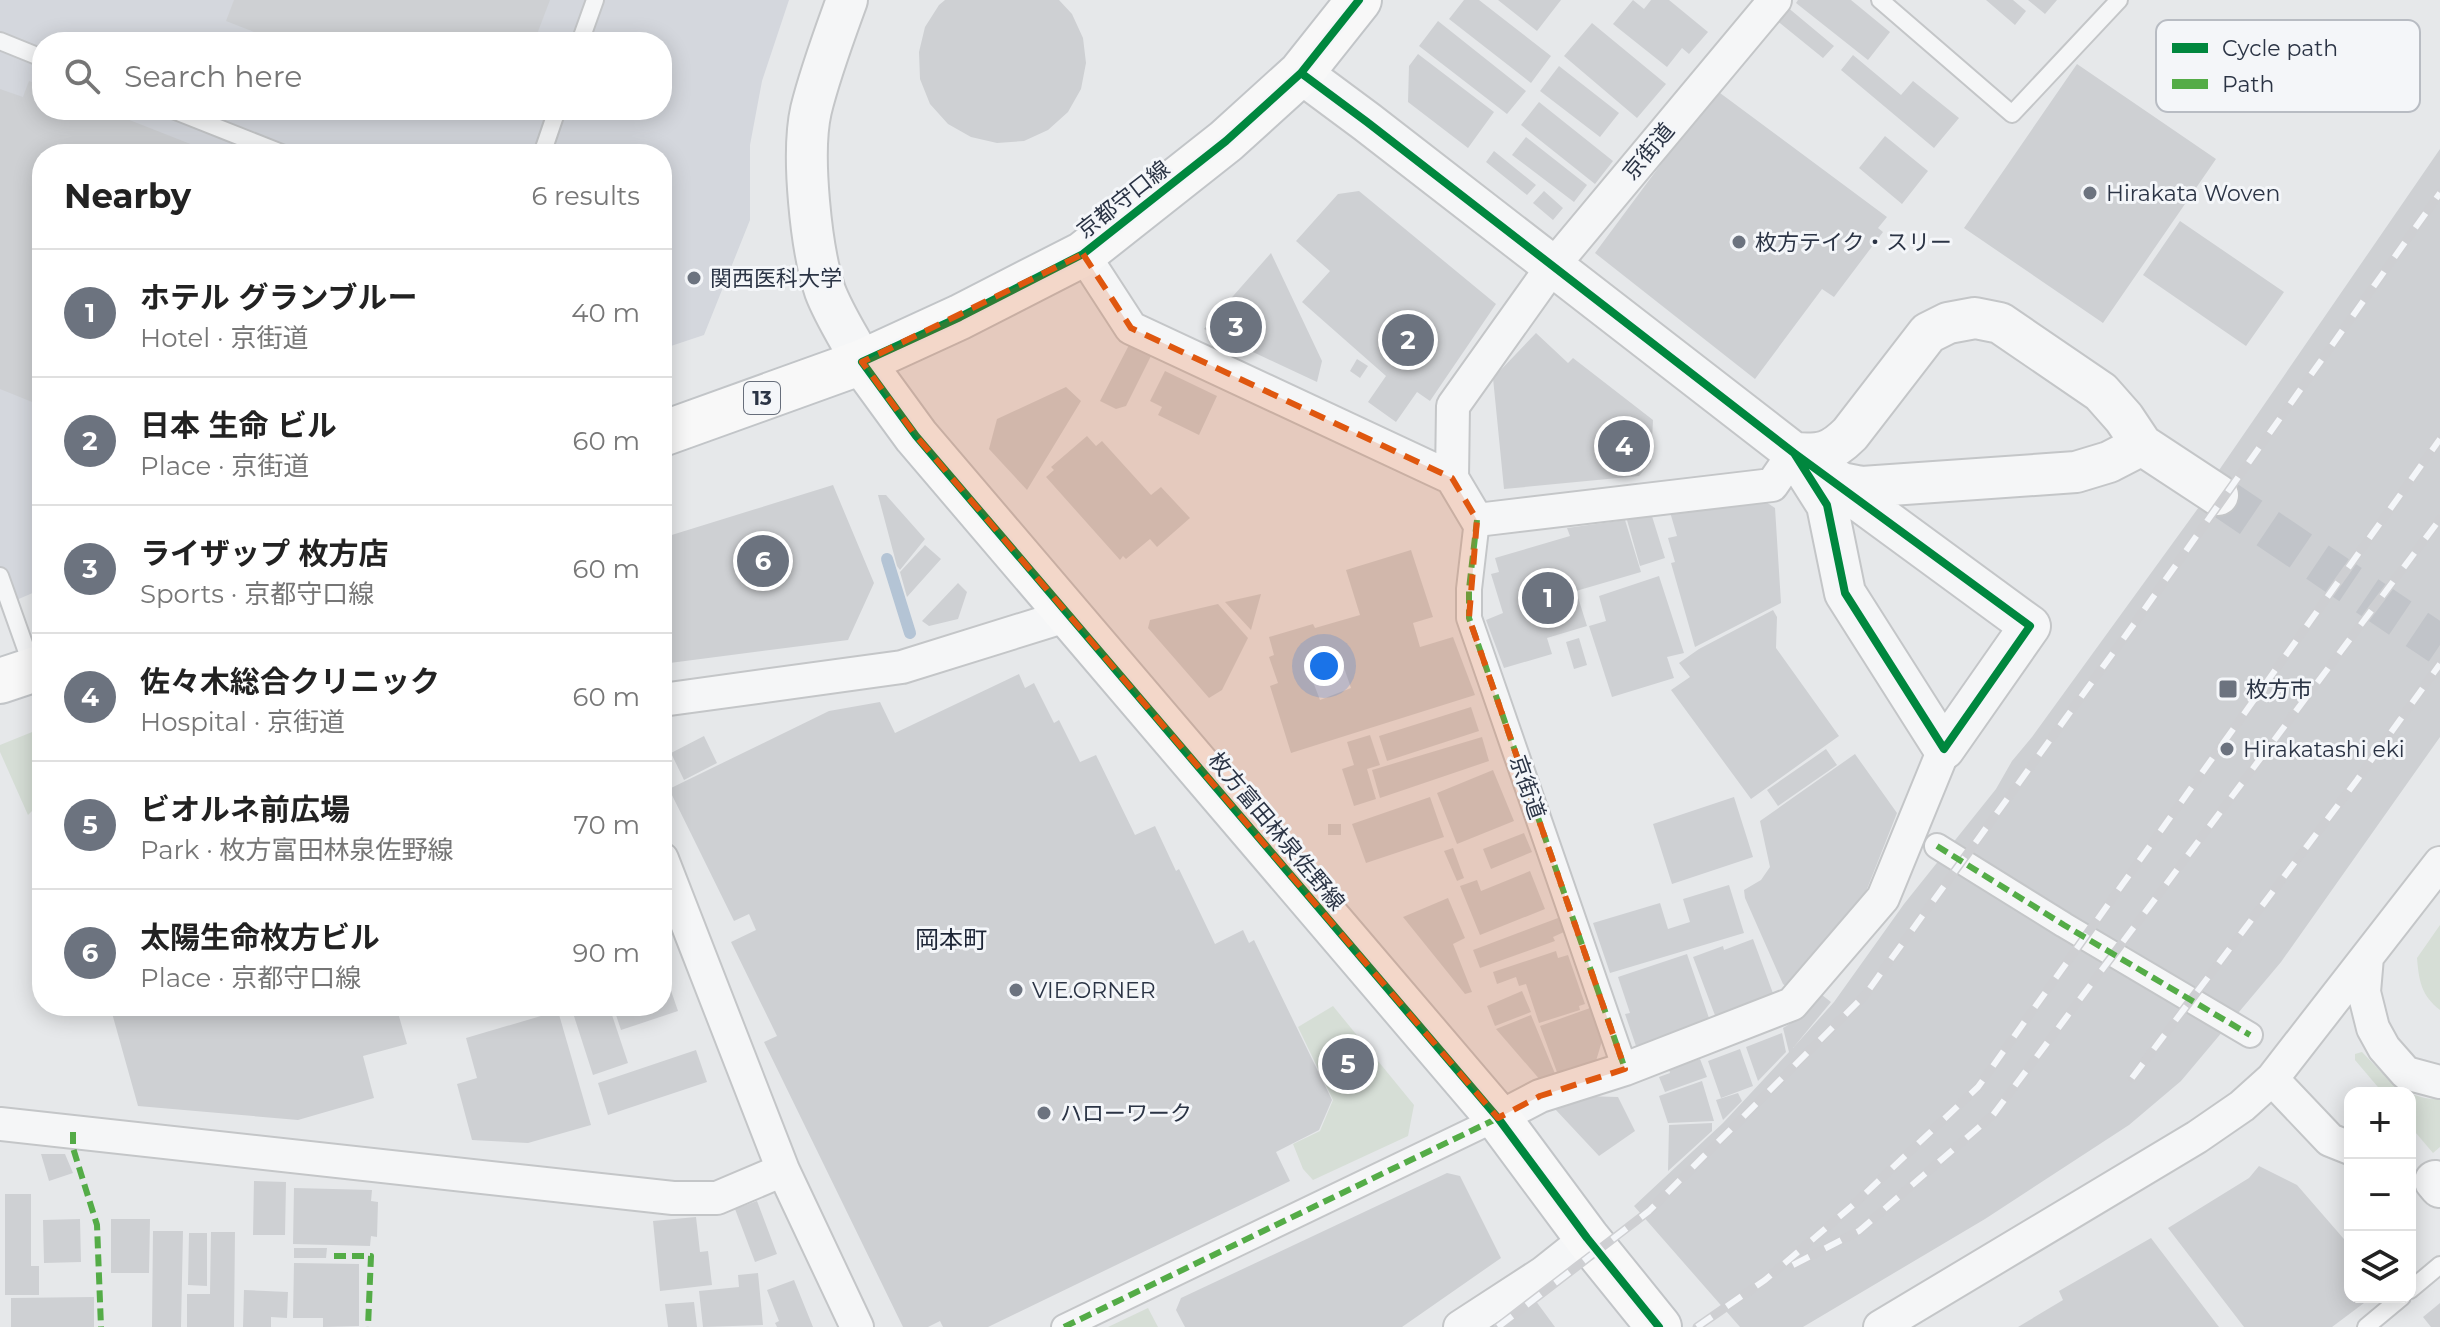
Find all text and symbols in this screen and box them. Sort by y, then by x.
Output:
legend [2156,20,2420,112]
search box [32,32,672,120]
text: Cycle path [2222,35,2338,62]
icon: search [60,54,104,98]
text: Search here [124,58,302,95]
text: Path [2222,71,2274,98]
street label: 京街道 [1617,117,1680,185]
street label: 京都守口線 [1072,155,1175,244]
text: Nearby [64,175,191,217]
text: 6 results [531,180,640,212]
place label: Hirakata Woven [2106,180,2280,207]
marker: Hirakata Woven [2081,184,2099,202]
place label: 枚方テイク・スリー [1755,229,1952,256]
marker: 枚方テイク・スリー [1730,233,1748,251]
place label: 関西医科大学 [710,265,842,292]
marker: 関西医科大学 [685,269,703,287]
text: ホテル グランブルー [140,279,418,316]
text: 1 [85,297,95,329]
text: 40 m [571,297,640,329]
pin: 3 [1210,297,1262,357]
pin: 2 [1382,310,1434,370]
text: Hotel · 京街道 [140,322,308,354]
road number: 13 [744,382,780,414]
text: 日本 生命 ビル [140,407,337,444]
pin: 4 [1598,416,1650,476]
text: 2 [82,425,98,457]
text: 60 m [573,425,640,457]
text: Place · 京街道 [140,450,309,482]
pin: 6 [737,531,789,591]
text: ライザップ 枚方店 [140,535,389,572]
text: 3 [82,553,98,585]
text: 60 m [573,553,640,585]
pin: 1 [1522,568,1574,628]
text: Sports · 京都守口線 [140,578,374,610]
your location [1304,646,1344,686]
text: 佐々木総合クリニック [140,663,440,700]
place label: 枚方市 [2246,676,2312,703]
marker: 枚方市 [2217,678,2239,700]
text: 4 [81,681,99,713]
text: 60 m [573,681,640,713]
text: Hospital · 京街道 [140,706,345,738]
place label: Hirakatashi eki [2243,736,2405,763]
marker: Hirakatashi eki [2218,740,2236,758]
street label: 枚方富田林泉佐野線 [1203,747,1351,916]
street label: 京街道 [1504,752,1551,823]
text: ビオルネ前広場 [140,791,350,828]
text: 5 [82,809,98,841]
text: 70 m [574,809,640,841]
text: Park · 枚方富田林泉佐野線 [140,834,454,866]
text: 太陽生命枚方ビル [140,919,380,956]
district label: 岡本町 [915,925,987,954]
text: 6 [82,937,98,969]
text: 90 m [573,937,640,969]
text: Place · 京都守口線 [140,962,361,994]
place label: VIE.ORNER [1032,977,1156,1004]
marker: VIE.ORNER [1007,981,1025,999]
pin: 5 [1322,1034,1374,1094]
map controls [2344,1087,2416,1303]
button: + [2344,1087,2416,1159]
place label: ハローワーク [1060,1100,1192,1127]
marker: ハローワーク [1035,1104,1053,1122]
button: − [2344,1159,2416,1231]
button: layers [2344,1231,2416,1303]

